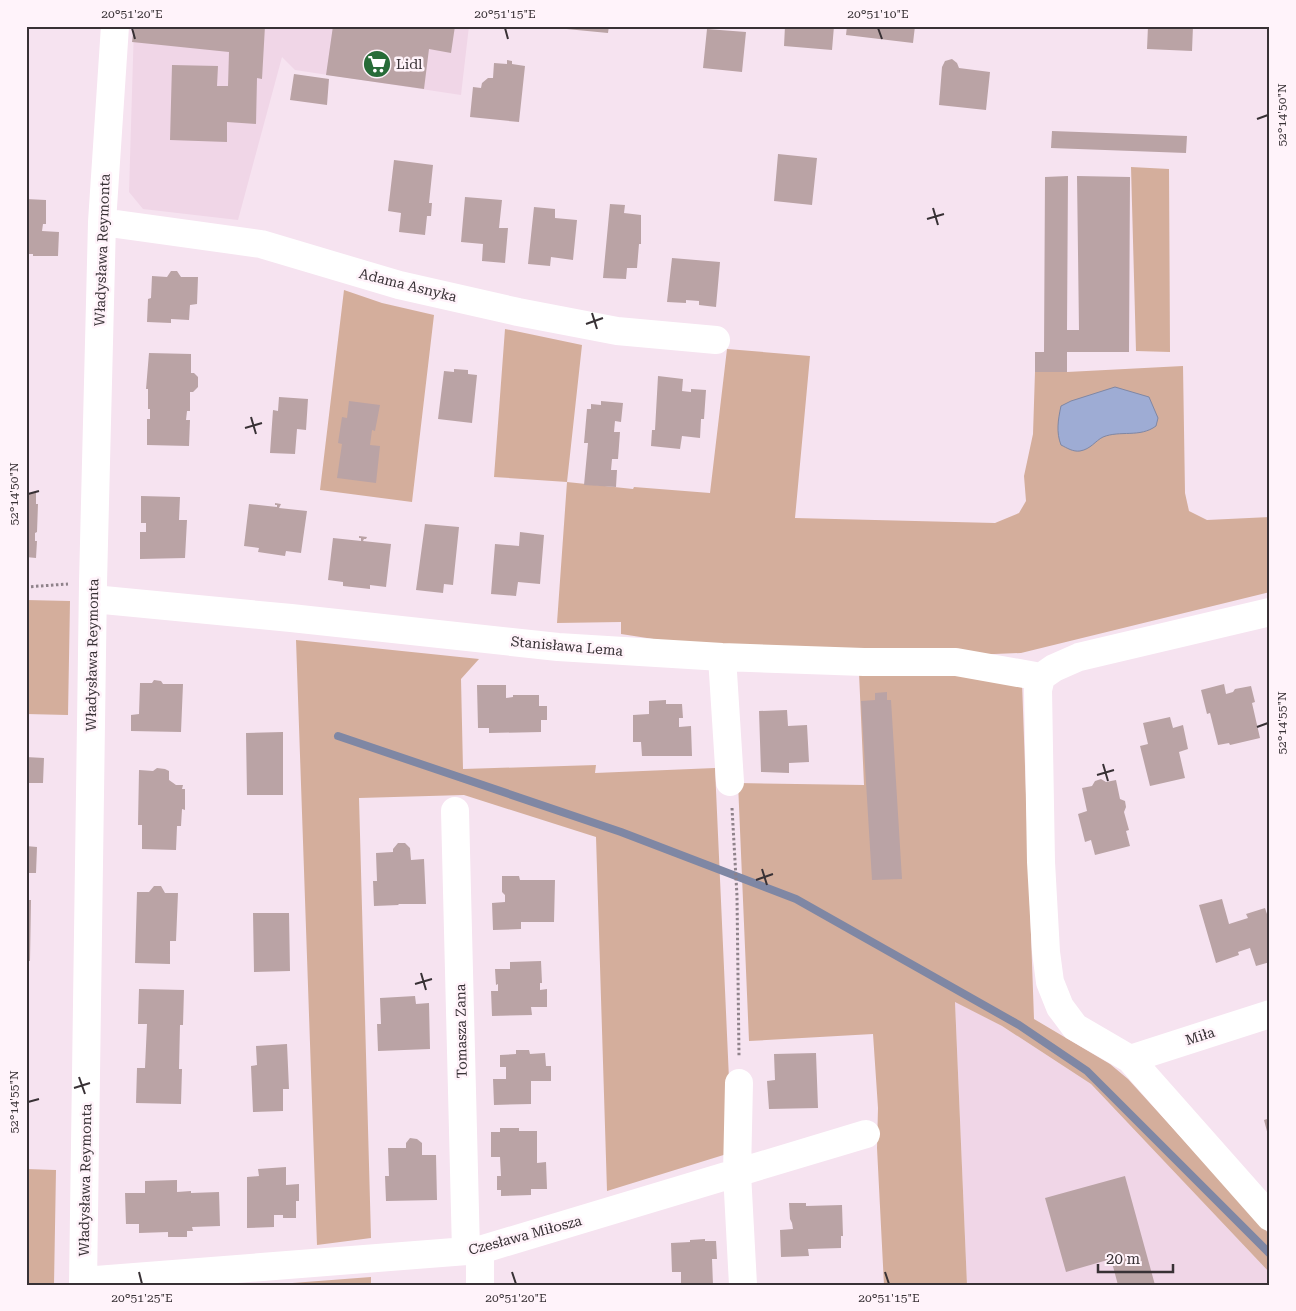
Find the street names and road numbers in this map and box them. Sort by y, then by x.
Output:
street label: Władysława Reymonta [91,173,113,327]
street label: Adama Asnyka [358,265,459,305]
street label: Władysława Reymonta [83,578,101,732]
street label: Stanisława Lema [510,633,624,659]
street label: Tomasza Zana [452,983,470,1078]
street label: Miła [1183,1024,1217,1048]
street label: Władysława Reymonta [76,1103,94,1257]
street label: Czesława Miłosza [467,1212,584,1258]

